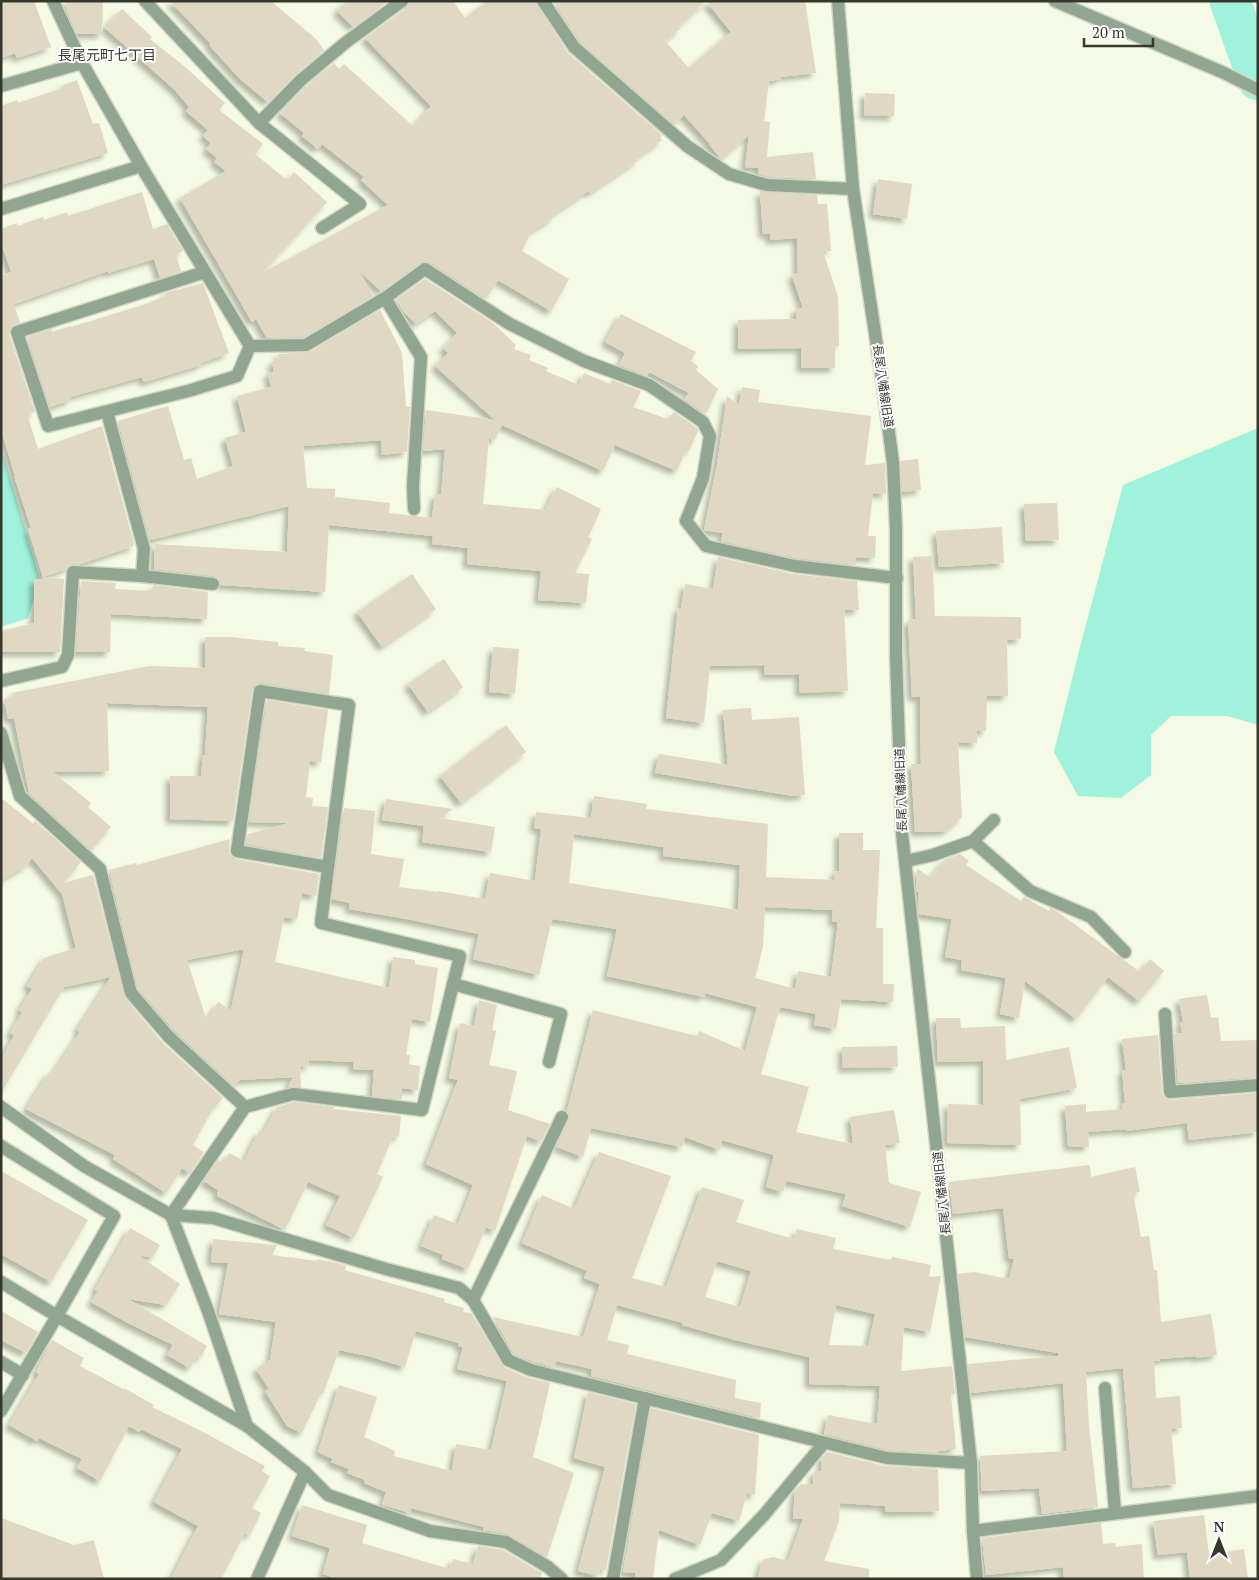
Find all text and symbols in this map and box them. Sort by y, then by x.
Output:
scale bar [1084,15,1153,47]
text: 20 m [1092,22,1125,42]
district label: 長尾元町七丁目 [58,45,156,64]
street label: 長尾八幡線旧道 [870,343,897,429]
street label: 長尾八幡線旧道 [892,748,909,832]
street label: 長尾八幡線旧道 [930,1150,953,1236]
north arrow [1194,1515,1244,1565]
text: N [1214,1517,1225,1536]

